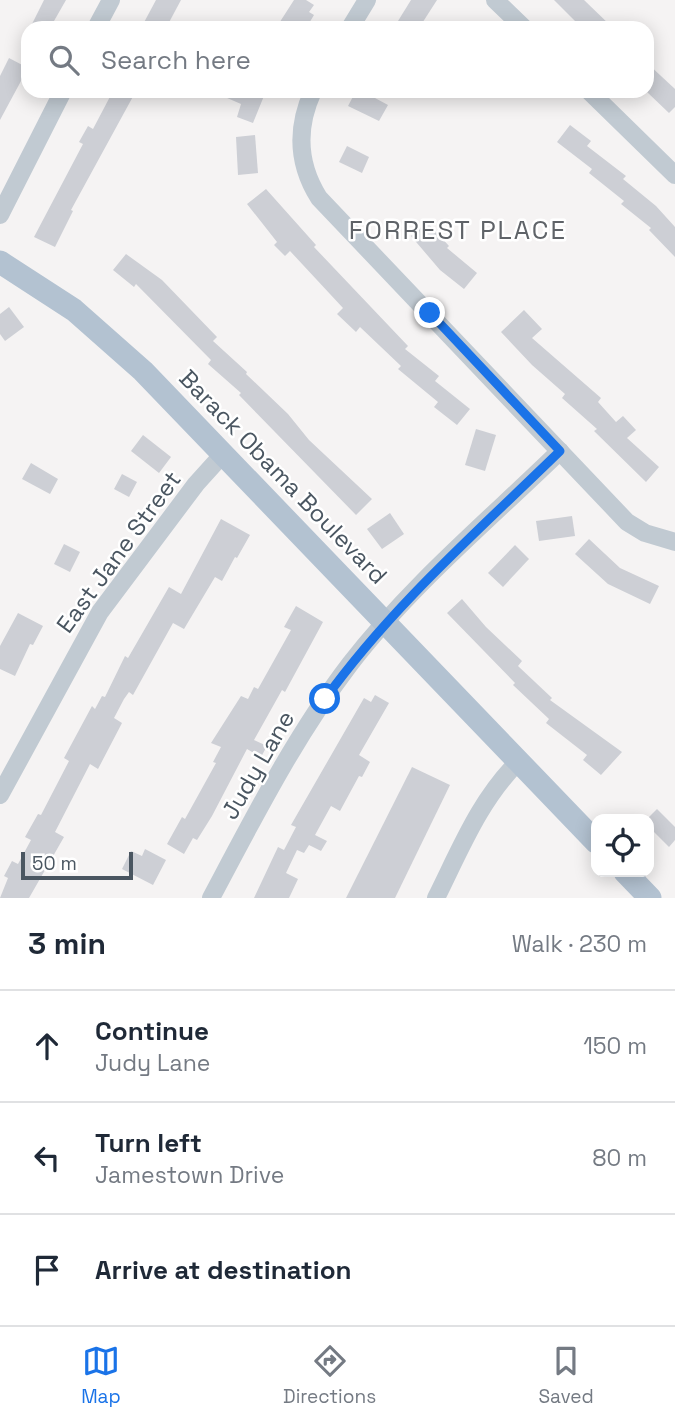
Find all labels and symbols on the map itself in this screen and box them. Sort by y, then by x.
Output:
district label: FORREST PLACE [349,213,567,247]
route end [414,297,445,328]
street label: Barack Obama Boulevard [173,363,394,590]
street label: East Jane Street [49,465,188,639]
route start [309,683,340,714]
street label: Judy Lane [214,705,301,825]
scale bar [21,849,133,881]

